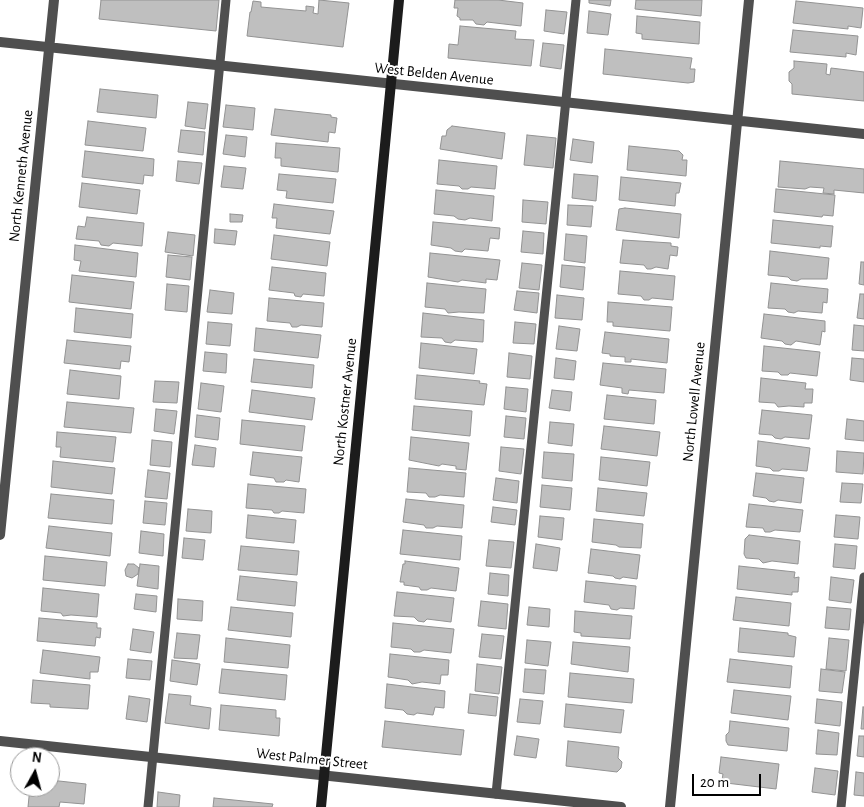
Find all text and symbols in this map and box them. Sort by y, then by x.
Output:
street label: West Belden Avenue [374,59,494,89]
street label: North Kenneth Avenue [5,109,37,243]
street label: North Kostner Avenue [329,337,361,467]
street label: North Lowell Avenue [679,341,709,463]
street label: West Palmer Street [255,744,369,774]
north arrow [10,747,60,797]
text: N [31,751,42,766]
scale bar [694,764,763,796]
text: 20 m [700,775,729,790]

